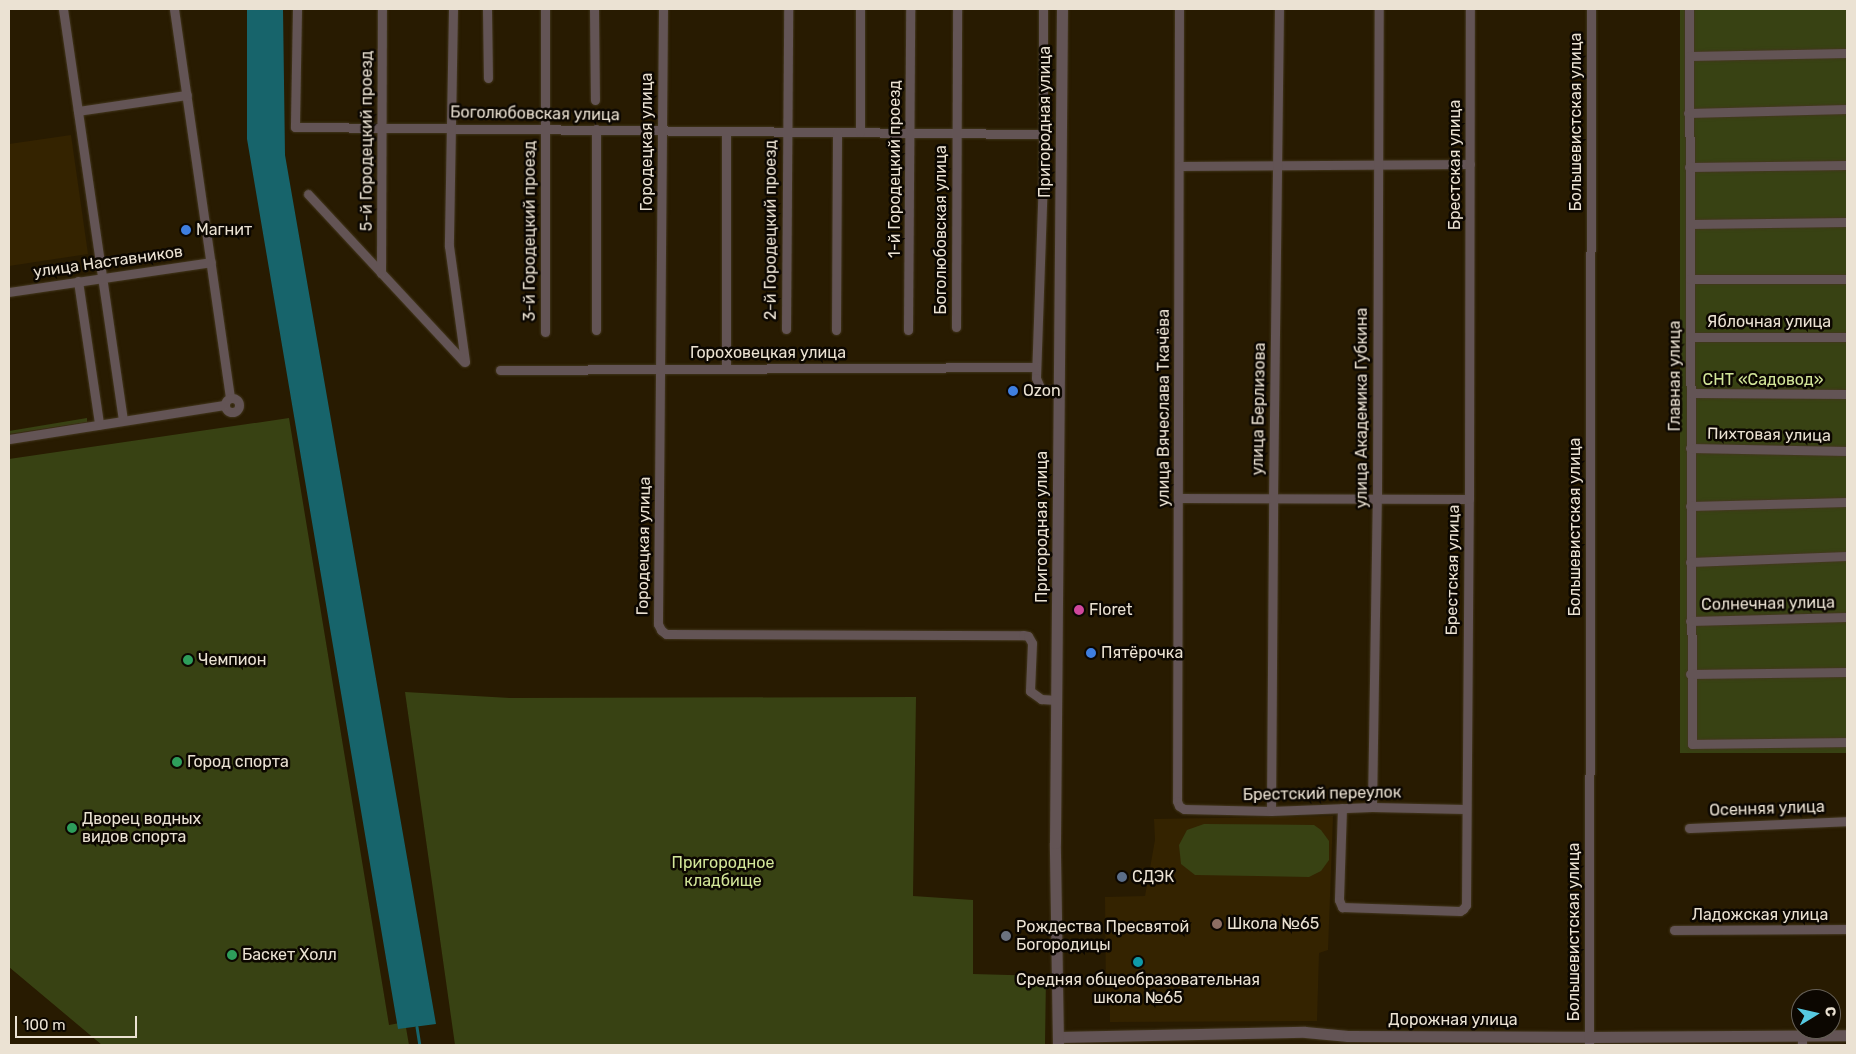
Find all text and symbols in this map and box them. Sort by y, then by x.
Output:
street label: Большевистская улица [1566,33,1586,211]
street label: Пригородная улица [1035,46,1055,198]
street label: 5-й Городецкий проезд [357,51,377,231]
street label: Городецкая улица [637,73,657,211]
street label: 1-й Городецкий проезд [885,80,905,258]
street label: Брестская улица [1445,100,1465,230]
street label: Боголюбовская улица [450,103,620,125]
street label: 2-й Городецкий проезд [761,140,781,320]
street label: 3-й Городецкий проезд [520,141,540,321]
street label: Боголюбовская улица [931,145,951,315]
place label: Магнит [196,220,252,240]
marker: Магнит [180,224,192,236]
street label: улица Наставников [32,242,184,282]
street label: улица Академика Губкина [1352,308,1372,508]
street label: улица Вячеслава Ткачёва [1154,309,1174,507]
street label: Яблочная улица [1707,312,1831,332]
street label: Главная улица [1665,321,1685,431]
street label: улица Берлизова [1248,342,1270,476]
street label: Гороховецкая улица [690,343,846,363]
park label: СНТ «Садовод» [1703,370,1823,390]
place label: Ozon [1023,381,1061,401]
marker: Ozon [1007,385,1019,397]
street label: Пихтовая улица [1707,424,1831,446]
street label: Большевистская улица [1565,438,1585,616]
street label: Пригородная улица [1032,451,1052,603]
street label: Городецкая улица [633,476,655,616]
street label: Брестская улица [1442,505,1464,635]
street label: Солнечная улица [1701,593,1835,615]
place label: Floret [1089,600,1133,620]
marker: Floret [1073,604,1085,616]
place label: Пятёрочка [1101,643,1183,663]
marker: Пятёрочка [1085,647,1097,659]
place label: Чемпион [198,650,266,670]
marker: Чемпион [182,654,194,666]
place label: Город спорта [187,752,289,772]
marker: Город спорта [171,756,183,768]
street label: Брестский переулок [1243,783,1401,805]
street label: Осенняя улица [1709,797,1825,821]
place label: Дворец водных видов спорта [82,809,201,847]
marker: Дворец водных видов спорта [66,822,78,834]
street label: Большевистская улица [1564,843,1584,1021]
park label: Пригородное кладбище [672,853,774,891]
place label: СДЭК [1132,867,1174,887]
marker: СДЭК [1116,871,1128,883]
street label: Ладожская улица [1692,905,1828,925]
place label: Школа №65 [1227,914,1319,934]
place label: Рождества Пресвятой Богородицы [1016,917,1189,955]
marker: Школа №65 [1211,918,1223,930]
marker: Рождества Пресвятой Богородицы [1000,930,1012,942]
place label: Баскет Холл [242,945,337,965]
marker: Баскет Холл [226,949,238,961]
marker: Средняя общеобразовательная школа №65 [1132,956,1144,968]
place label: Средняя общеобразовательная школа №65 [1016,970,1260,1008]
north arrow [1791,989,1841,1039]
scale bar [18,1006,140,1038]
text: С [1821,1006,1839,1018]
street label: Дорожная улица [1388,1010,1518,1030]
text: 100 m [23,1016,65,1034]

